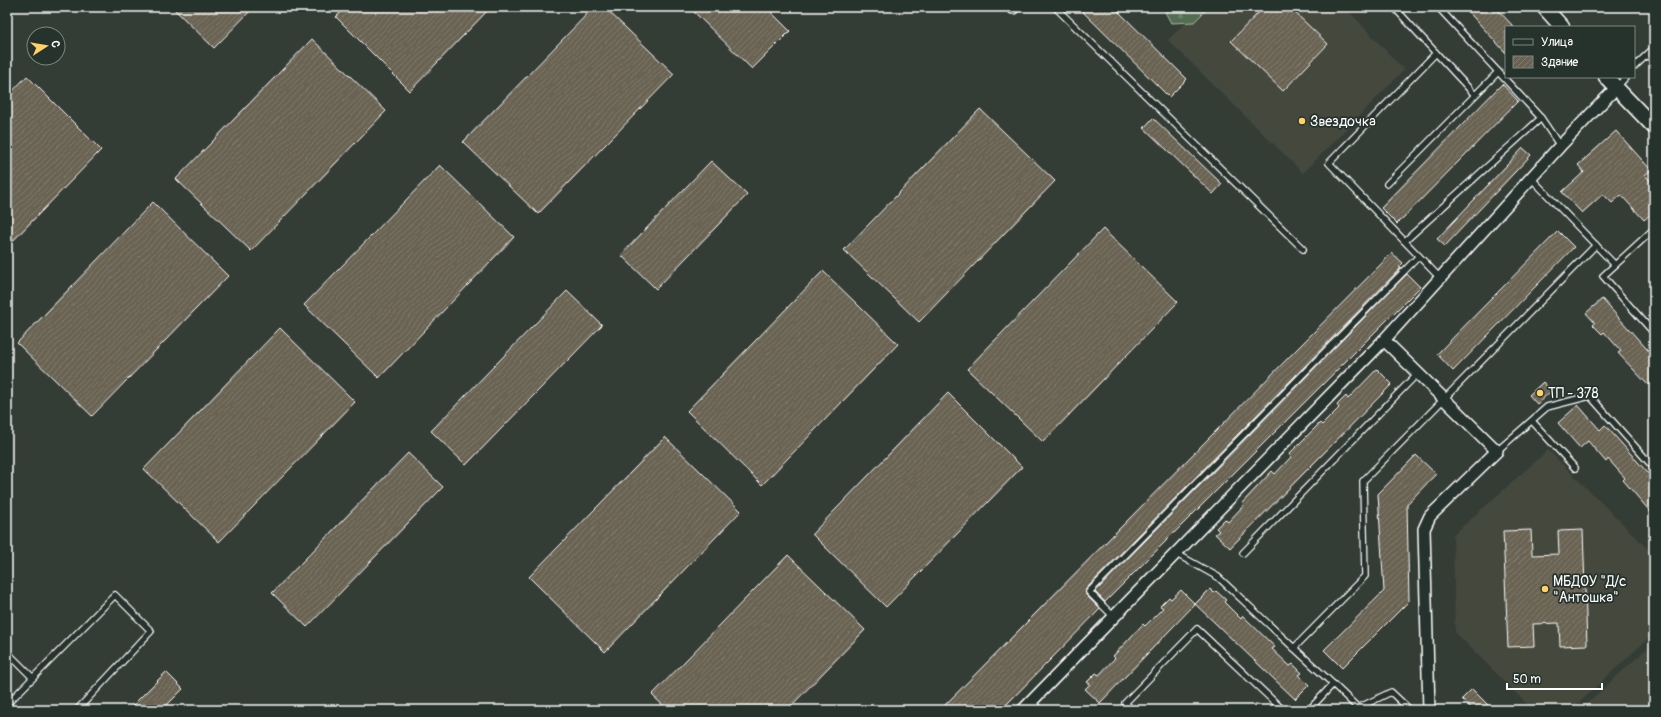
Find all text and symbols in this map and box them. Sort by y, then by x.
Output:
north arrow [26,26,66,66]
legend [1505,26,1635,78]
text: Улица [1541,35,1573,50]
text: С [48,39,62,49]
text: Здание [1541,55,1578,70]
place label: Звездочка [1310,113,1376,130]
marker: Звездочка [1297,116,1307,126]
place label: ТП - 378 [1548,385,1598,402]
marker: ТП - 378 [1535,388,1545,398]
place label: МБДОУ "Д/с "Антошка" [1553,573,1626,606]
marker: МБДОУ "Д/с "Антошка" [1540,584,1550,594]
scale bar [1507,665,1602,691]
text: 50 m [1513,672,1541,687]

